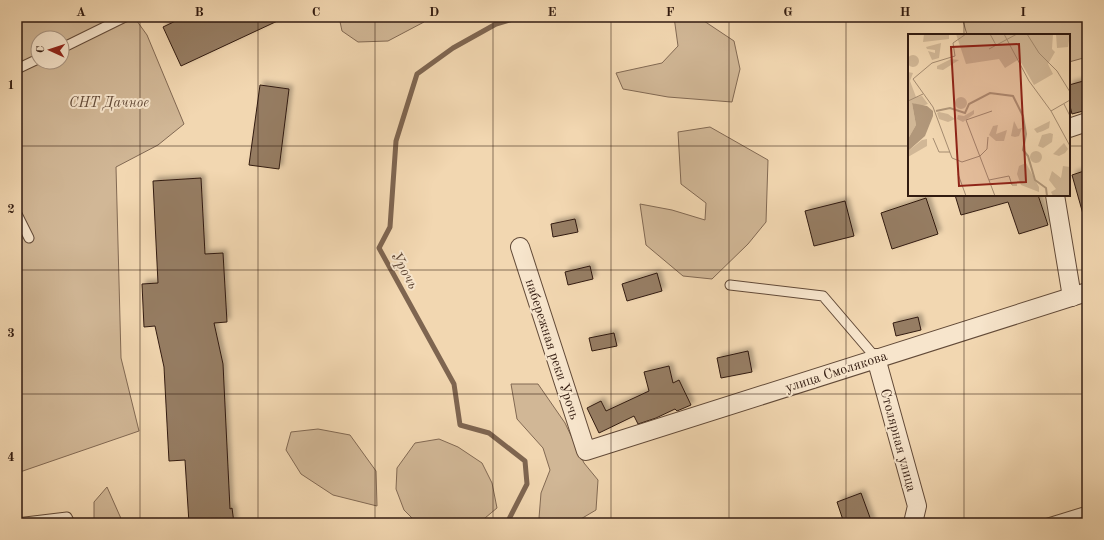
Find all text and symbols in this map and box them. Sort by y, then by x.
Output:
text: A [76,6,86,19]
text: B [194,6,204,19]
text: C [312,6,320,19]
text: D [429,6,439,19]
text: E [548,6,557,19]
text: F [666,6,675,19]
text: G [783,6,793,19]
text: H [900,6,911,19]
text: I [1020,6,1026,19]
north arrow [30,30,70,70]
inset map [908,34,1070,196]
text: С [36,46,47,53]
text: 1 [7,79,15,92]
park label: СНТ Дачное [69,96,149,111]
text: 2 [7,203,15,216]
water label: Урочь [387,249,420,292]
street label: набережная реки Урочь [523,277,582,422]
text: 3 [7,327,15,340]
street label: улица Смолякова [784,349,889,395]
street label: Столярная улица [878,387,919,493]
text: 4 [7,451,15,464]

